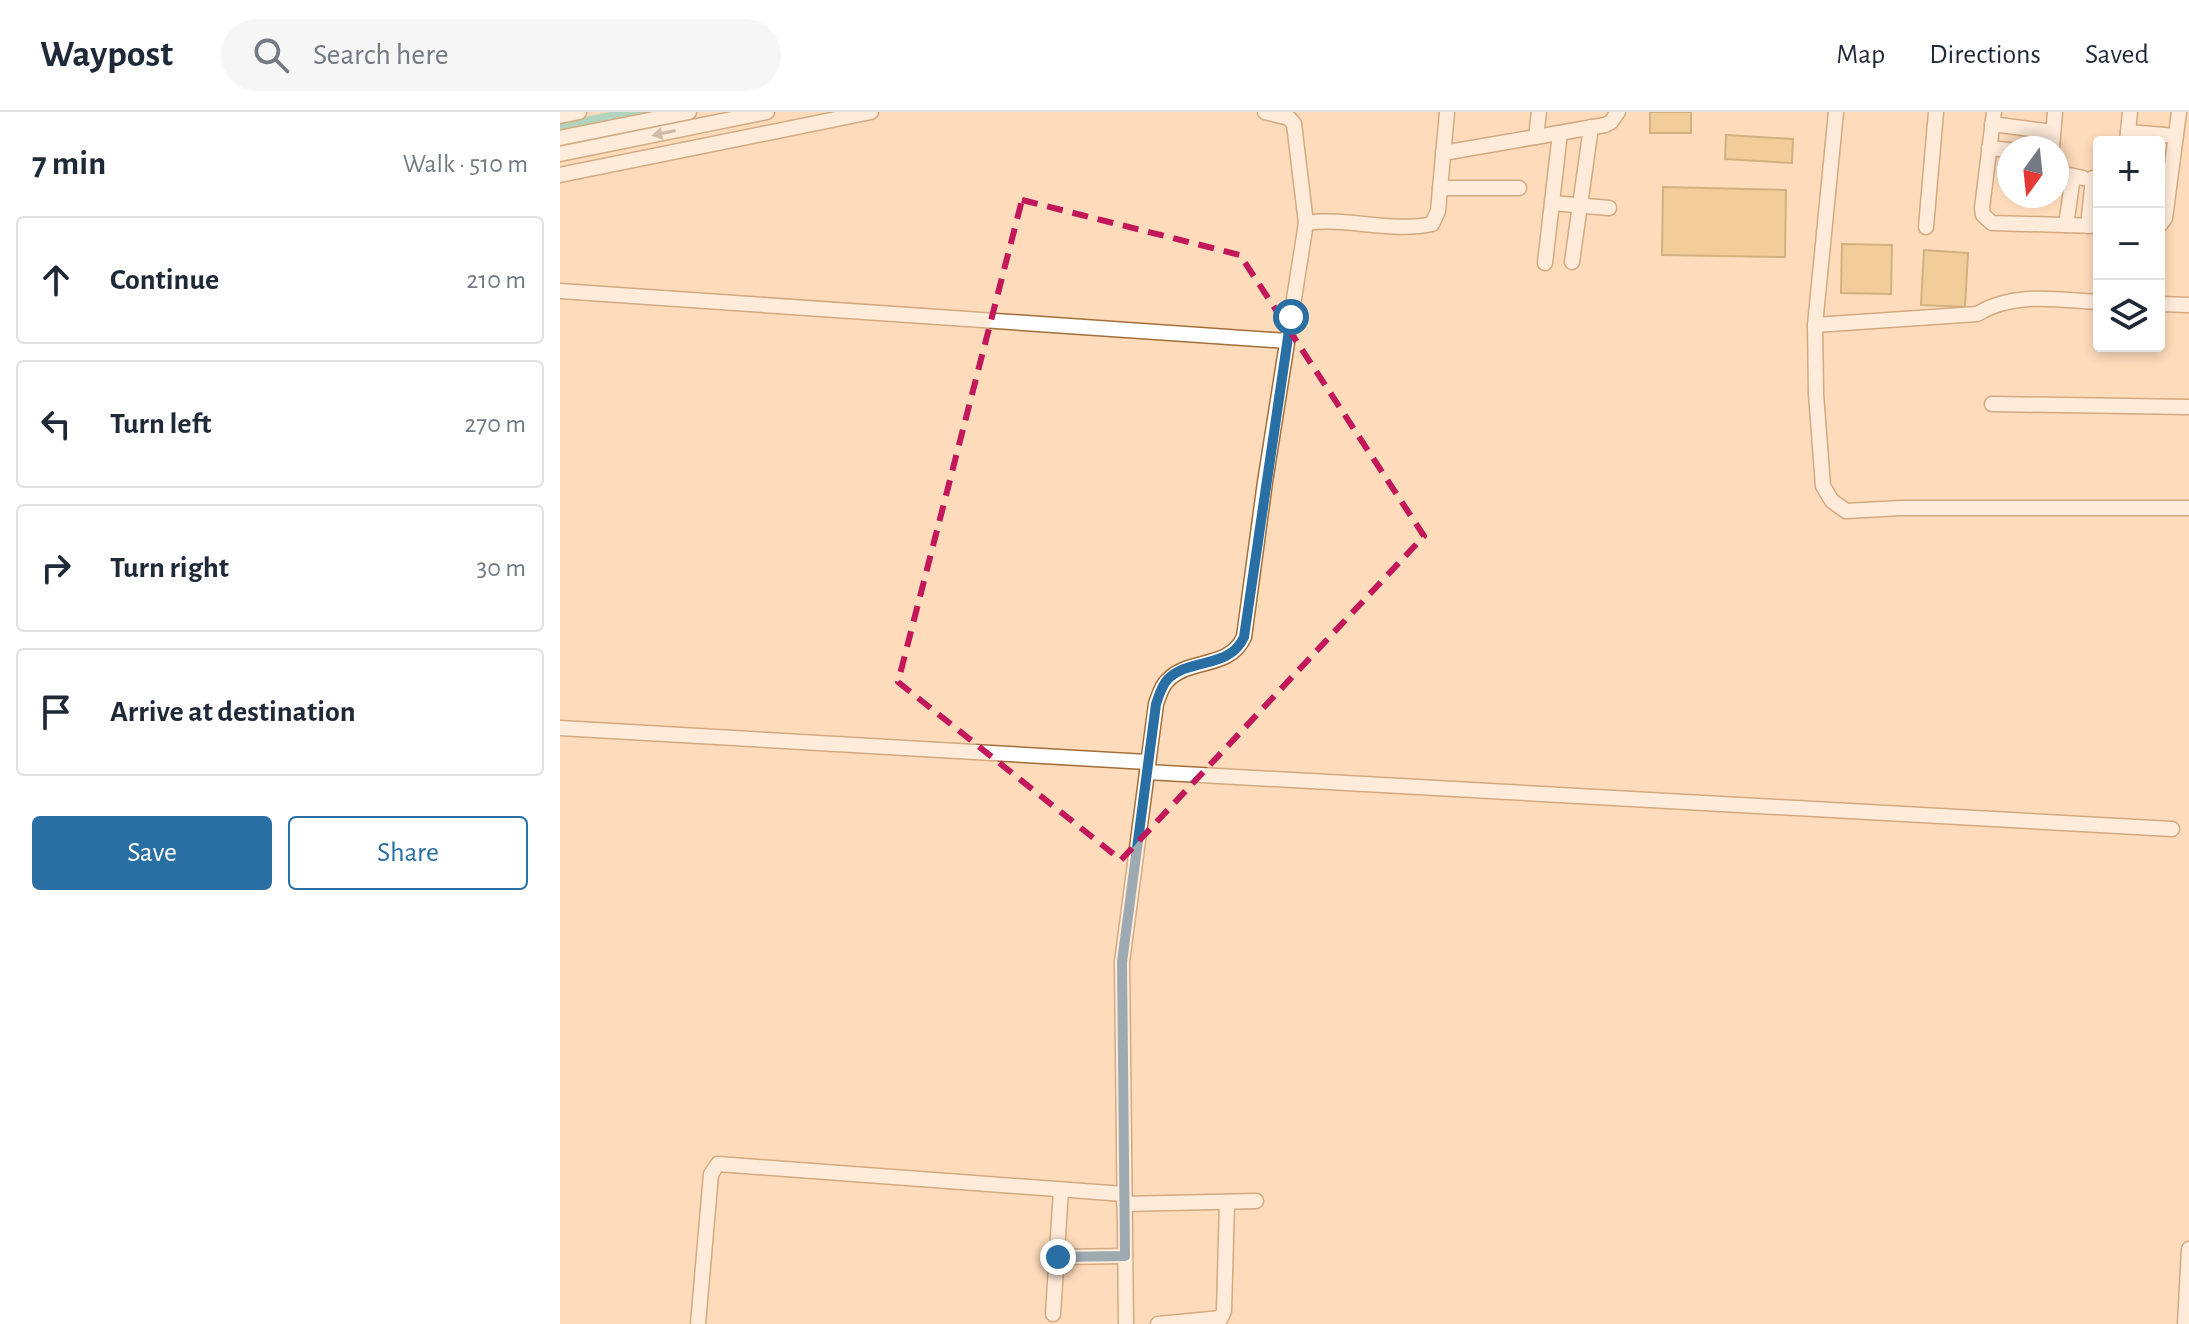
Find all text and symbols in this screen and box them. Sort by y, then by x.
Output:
search box [221,19,781,91]
icon: search [249,33,293,77]
text: Waypost [40,36,173,74]
text: Search here [313,40,449,70]
text: Map [1836,41,1885,69]
text: Directions [1929,41,2041,69]
text: Saved [2085,41,2149,69]
one-way arrow [651,127,676,140]
north arrow [1997,136,2069,208]
map controls [2093,136,2165,352]
button: + [2093,136,2165,208]
text: 7 min [32,147,106,181]
text: Walk · 510 m [403,151,528,177]
button: − [2093,208,2165,280]
icon: ahead [34,258,78,302]
text: Continue [110,265,219,295]
text: 210 m [466,267,526,293]
button: layers [2093,280,2165,352]
route start [1273,299,1309,335]
icon: left [34,402,78,446]
text: Turn left [110,409,211,439]
text: 270 m [465,411,526,437]
icon: right [34,546,78,590]
text: Turn right [110,553,229,583]
text: 30 m [476,555,526,581]
icon: arrive [34,690,78,734]
text: Arrive at destination [110,697,356,727]
button: Save [32,816,272,890]
button: Share [288,816,528,890]
route end [1040,1239,1076,1275]

